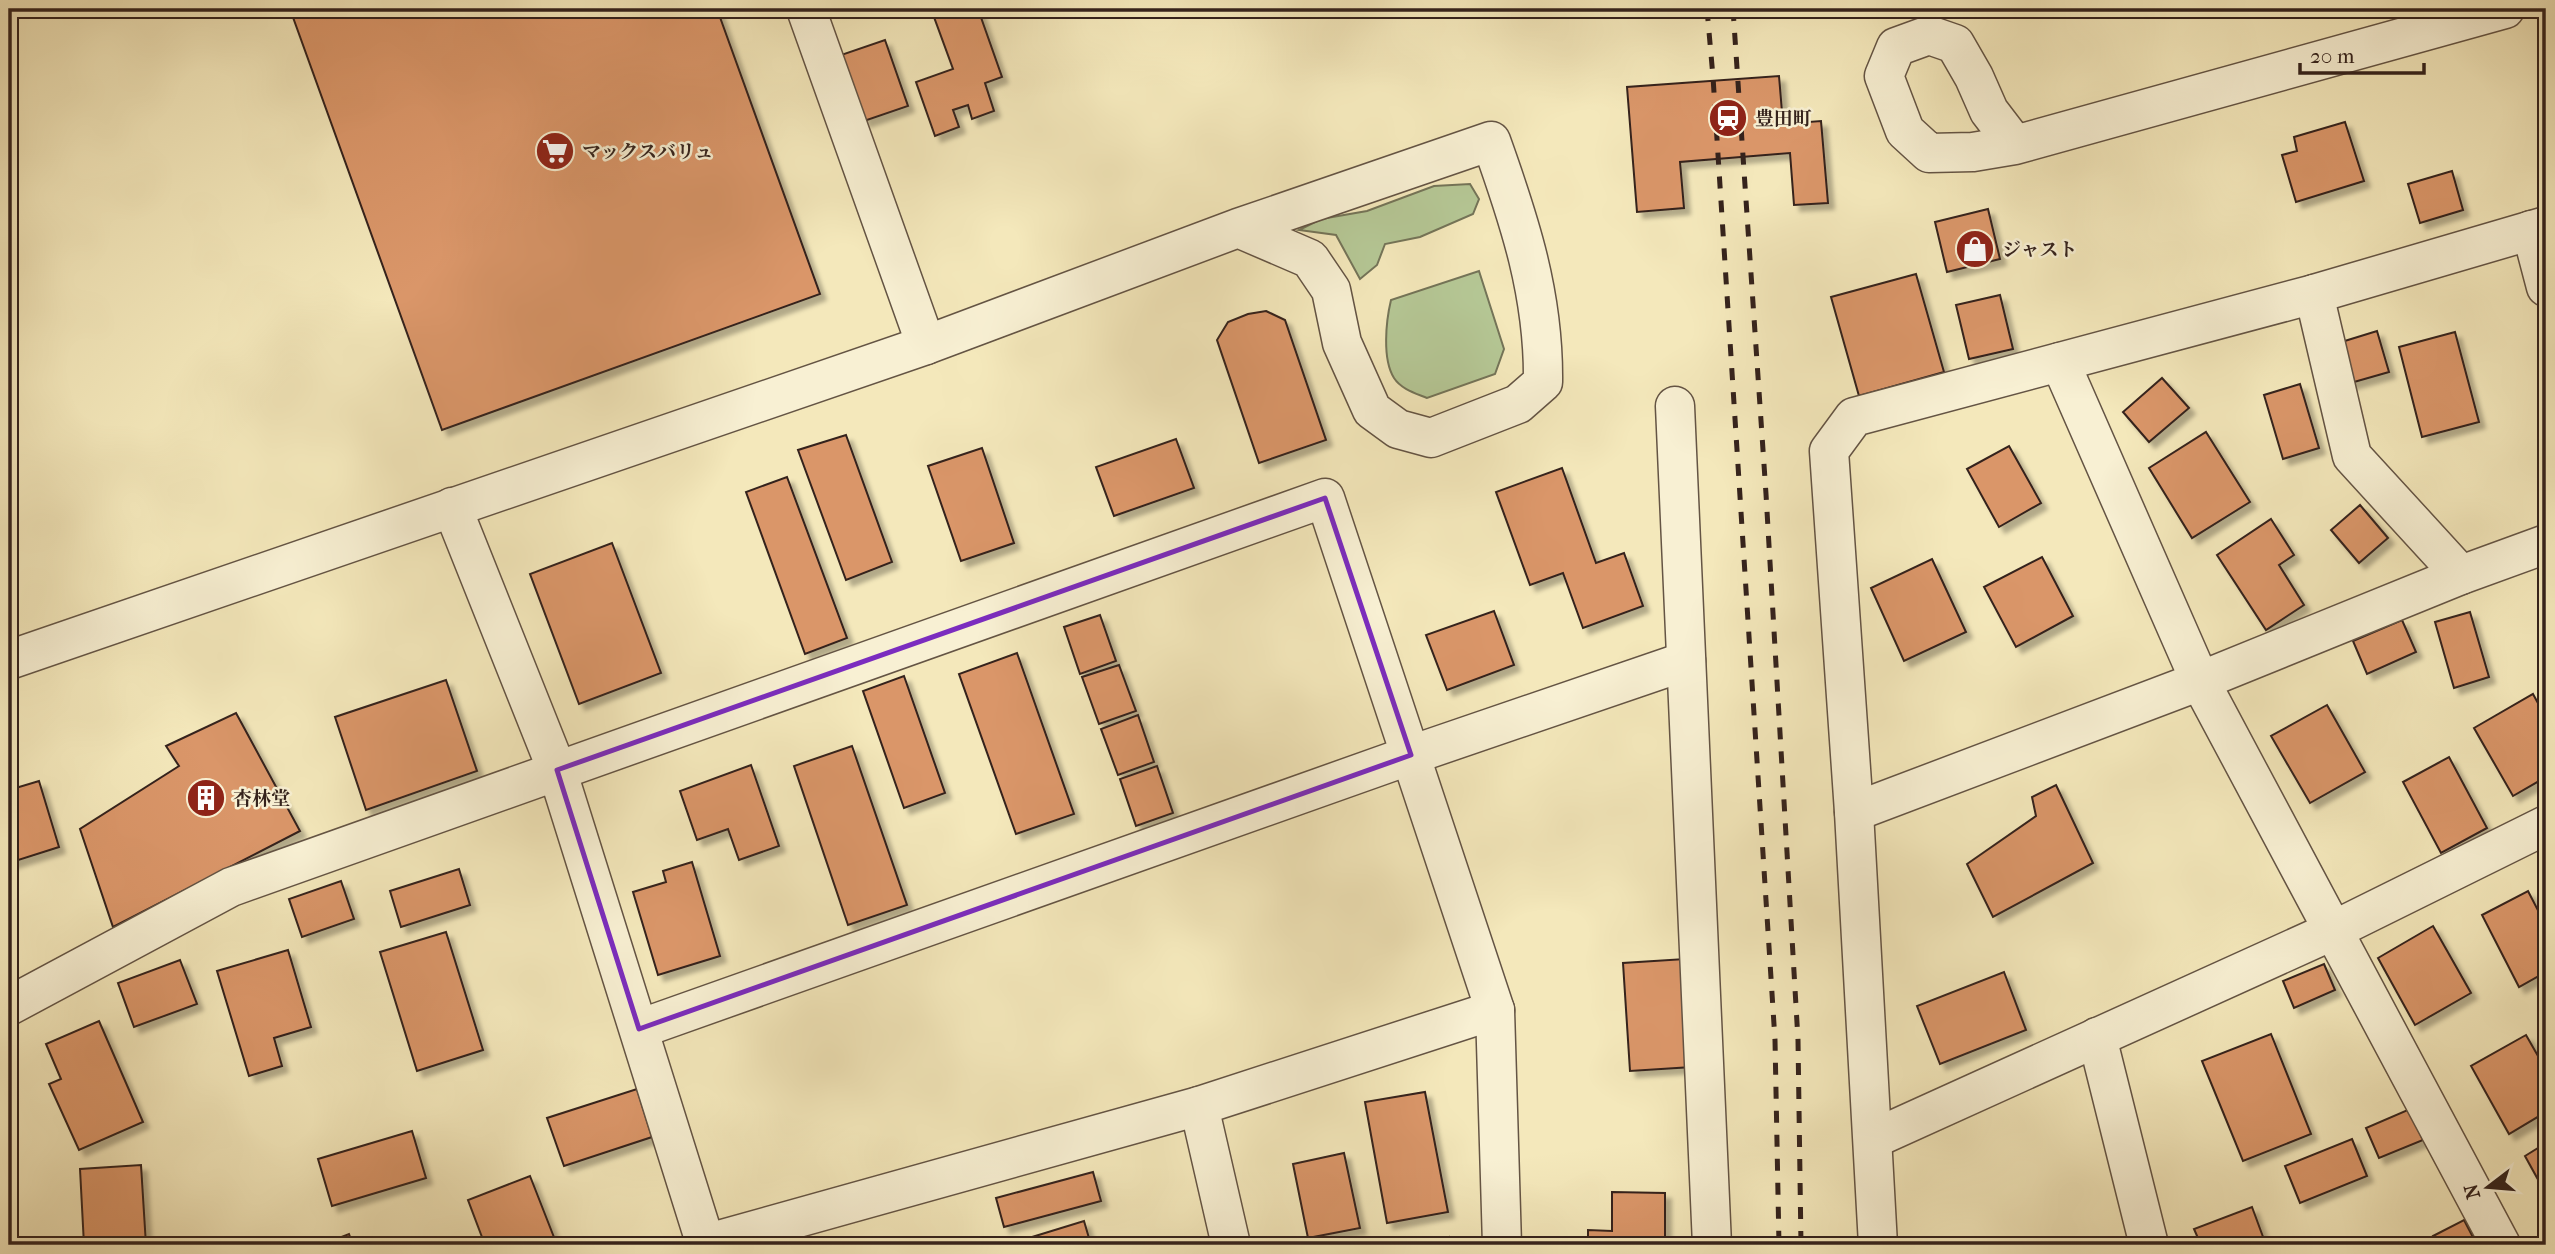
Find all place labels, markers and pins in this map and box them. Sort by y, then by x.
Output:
station icon: 豊田町 [1707,97,1749,139]
place label: 豊田町 [1755,108,1812,130]
supermarket icon: マックスバリュ [534,130,576,172]
place label: マックスバリュ [582,141,713,163]
shop icon: ジャスト [1954,228,1996,270]
place label: ジャスト [2002,239,2078,261]
building icon: 杏林堂 [185,777,227,819]
place label: 杏林堂 [233,788,290,810]

